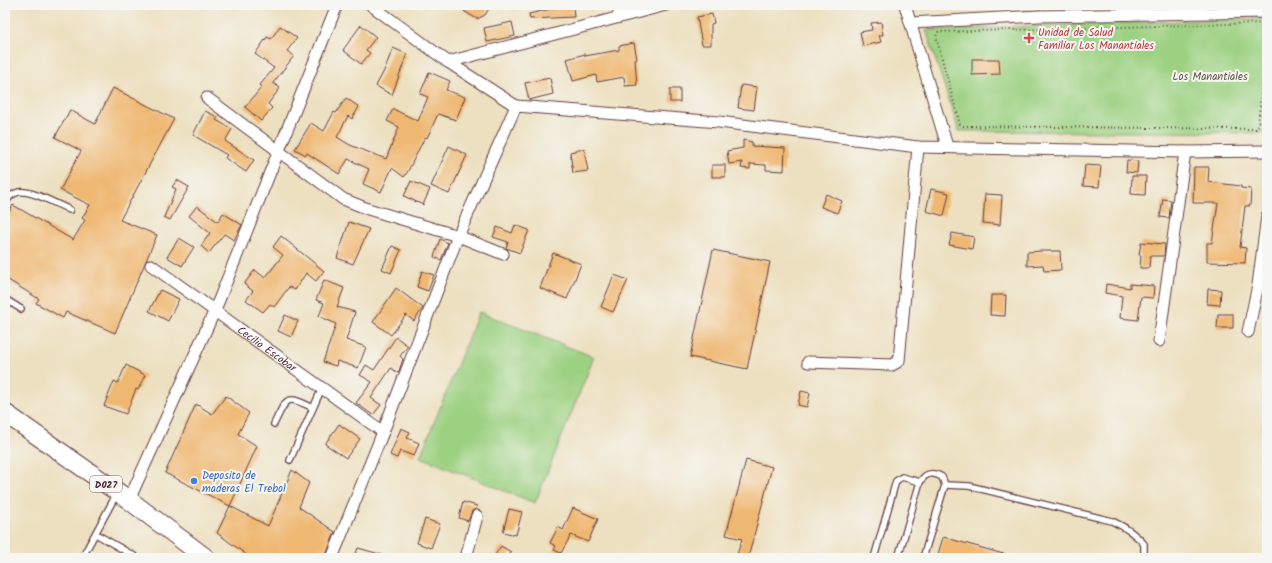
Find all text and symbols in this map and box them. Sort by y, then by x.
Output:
place label: Unidad de Salud Familiar Los Manantiales [1038,24,1154,55]
marker: Unidad de Salud Familiar Los Manantiales [1023,32,1035,44]
park label: Los Manantiales [1172,68,1248,86]
street label: Cecilio Escobar [233,322,301,378]
place label: Deposito de maderas El Trebol [202,467,286,498]
road number: D027 [90,476,122,492]
marker: Deposito de maderas El Trebol [189,476,199,486]

